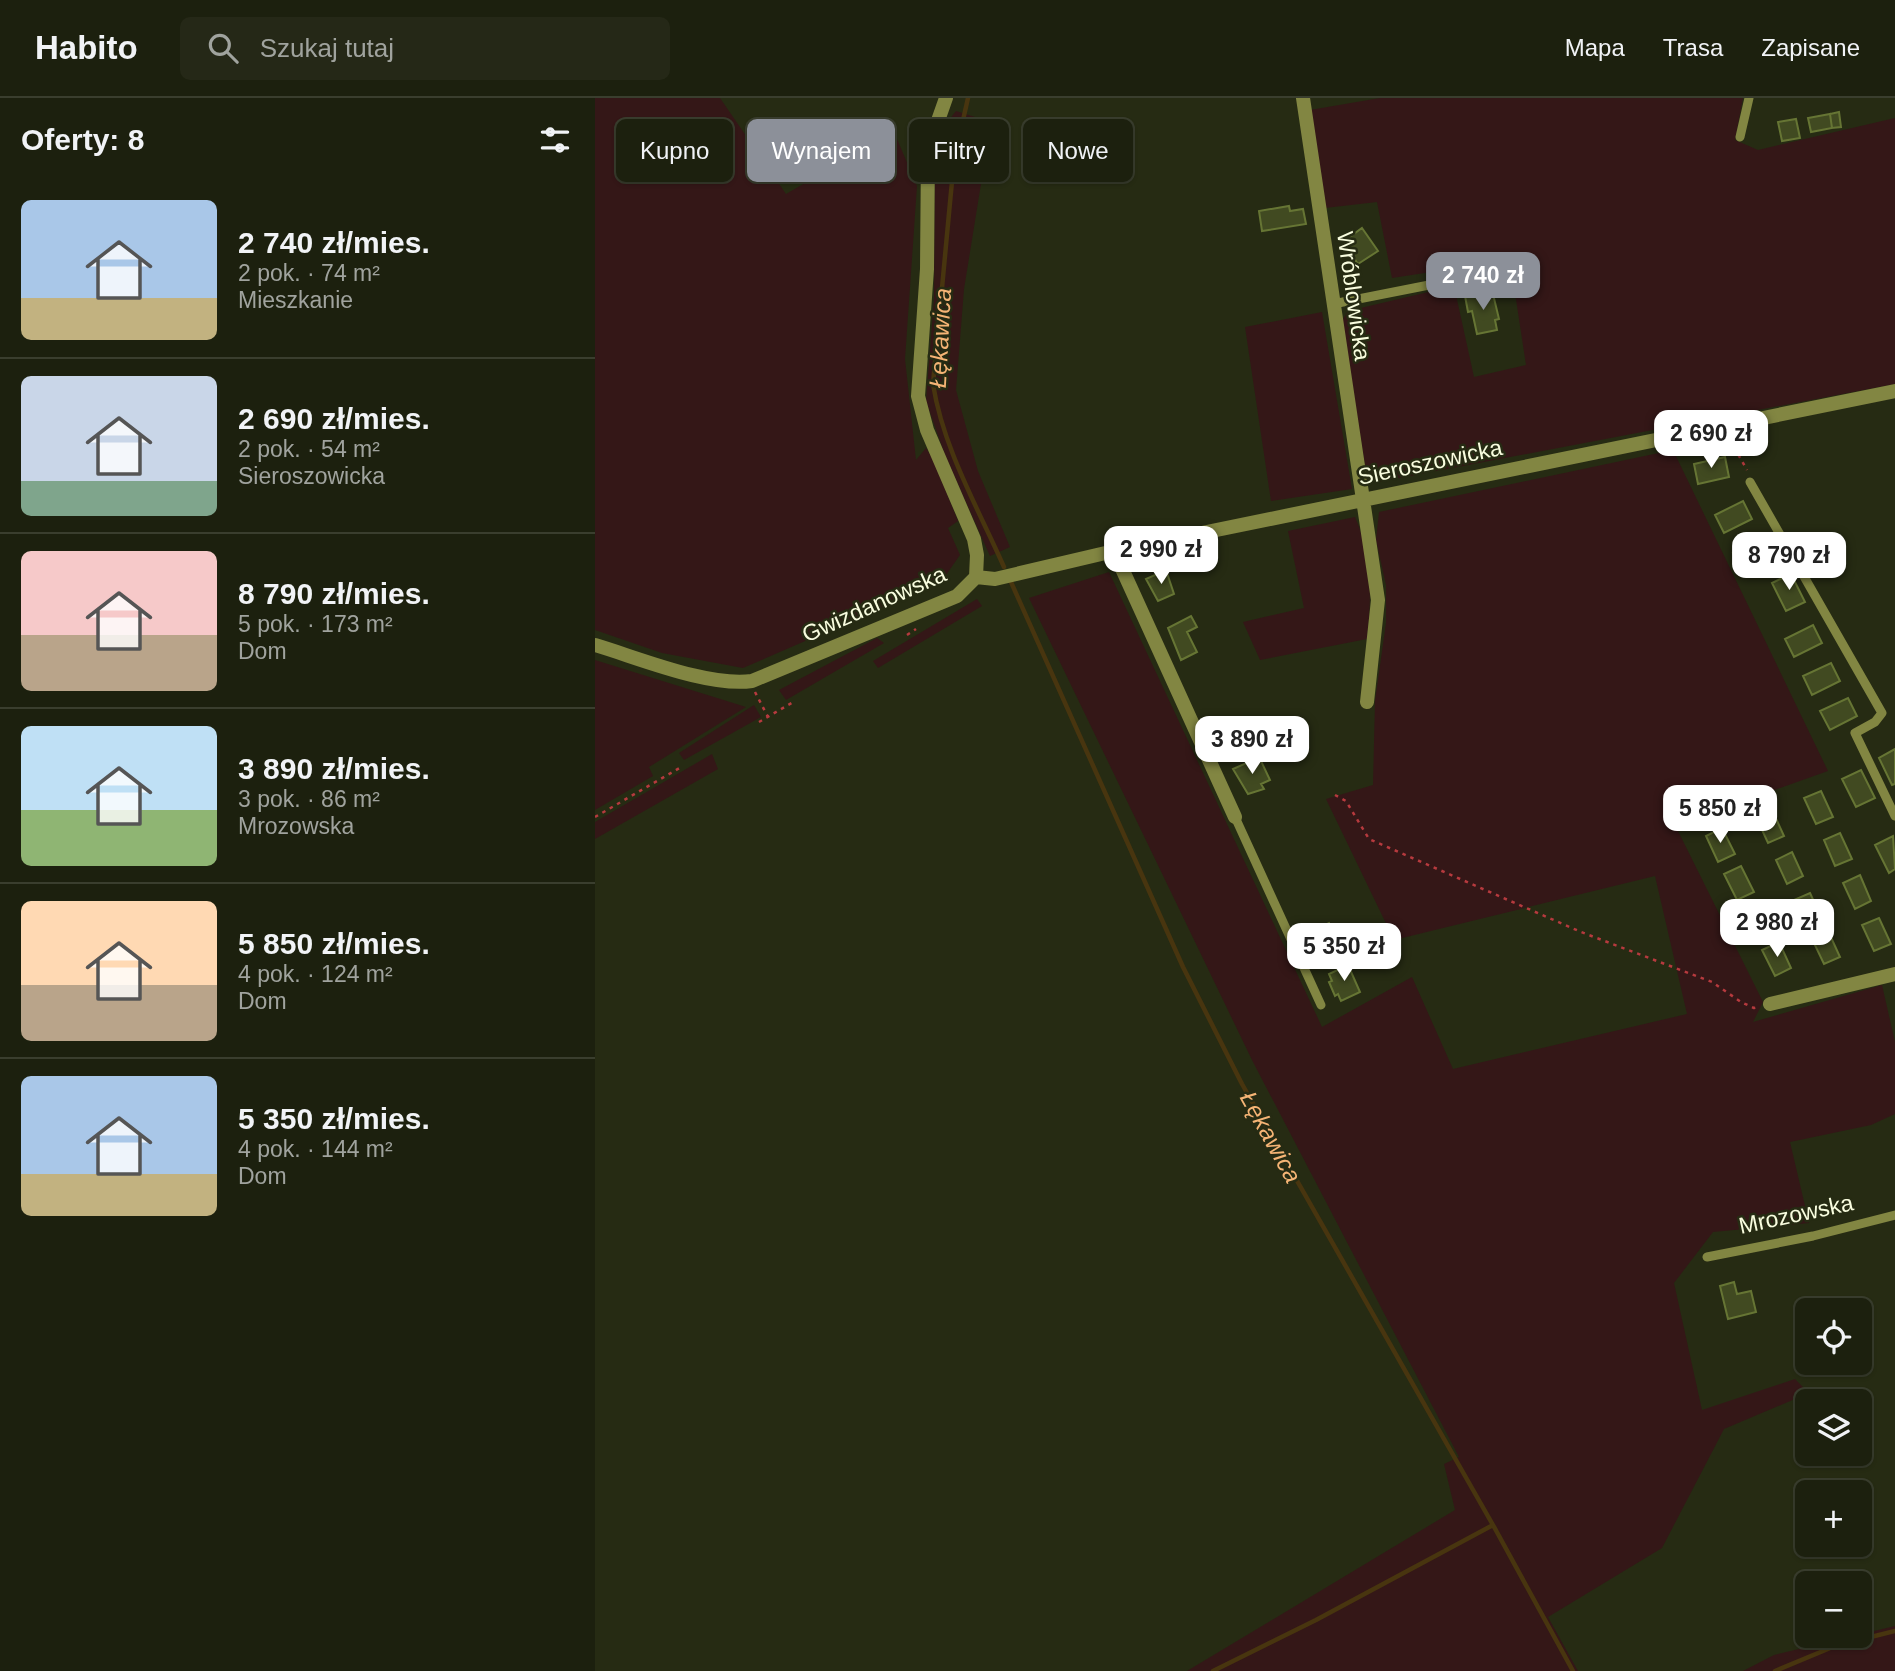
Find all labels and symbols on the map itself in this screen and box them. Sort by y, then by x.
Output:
street label: Wróblowicka [1332,230,1376,362]
pin: 2 740 zł [1411,252,1555,312]
water label: Łękawica [924,287,956,389]
pin: 2 690 zł [1639,410,1783,470]
street label: Sieroszowicka [1355,434,1505,490]
pin: 2 990 zł [1089,526,1233,586]
pin: 8 790 zł [1717,532,1861,592]
street label: Gwizdanowska [798,561,950,647]
pin: 3 890 zł [1180,716,1324,776]
pin: 5 850 zł [1648,786,1792,845]
pin: 2 980 zł [1705,900,1849,959]
pin: 5 350 zł [1272,924,1416,983]
water label: Łękawica [1235,1087,1307,1187]
street label: Mrozowska [1736,1189,1856,1239]

